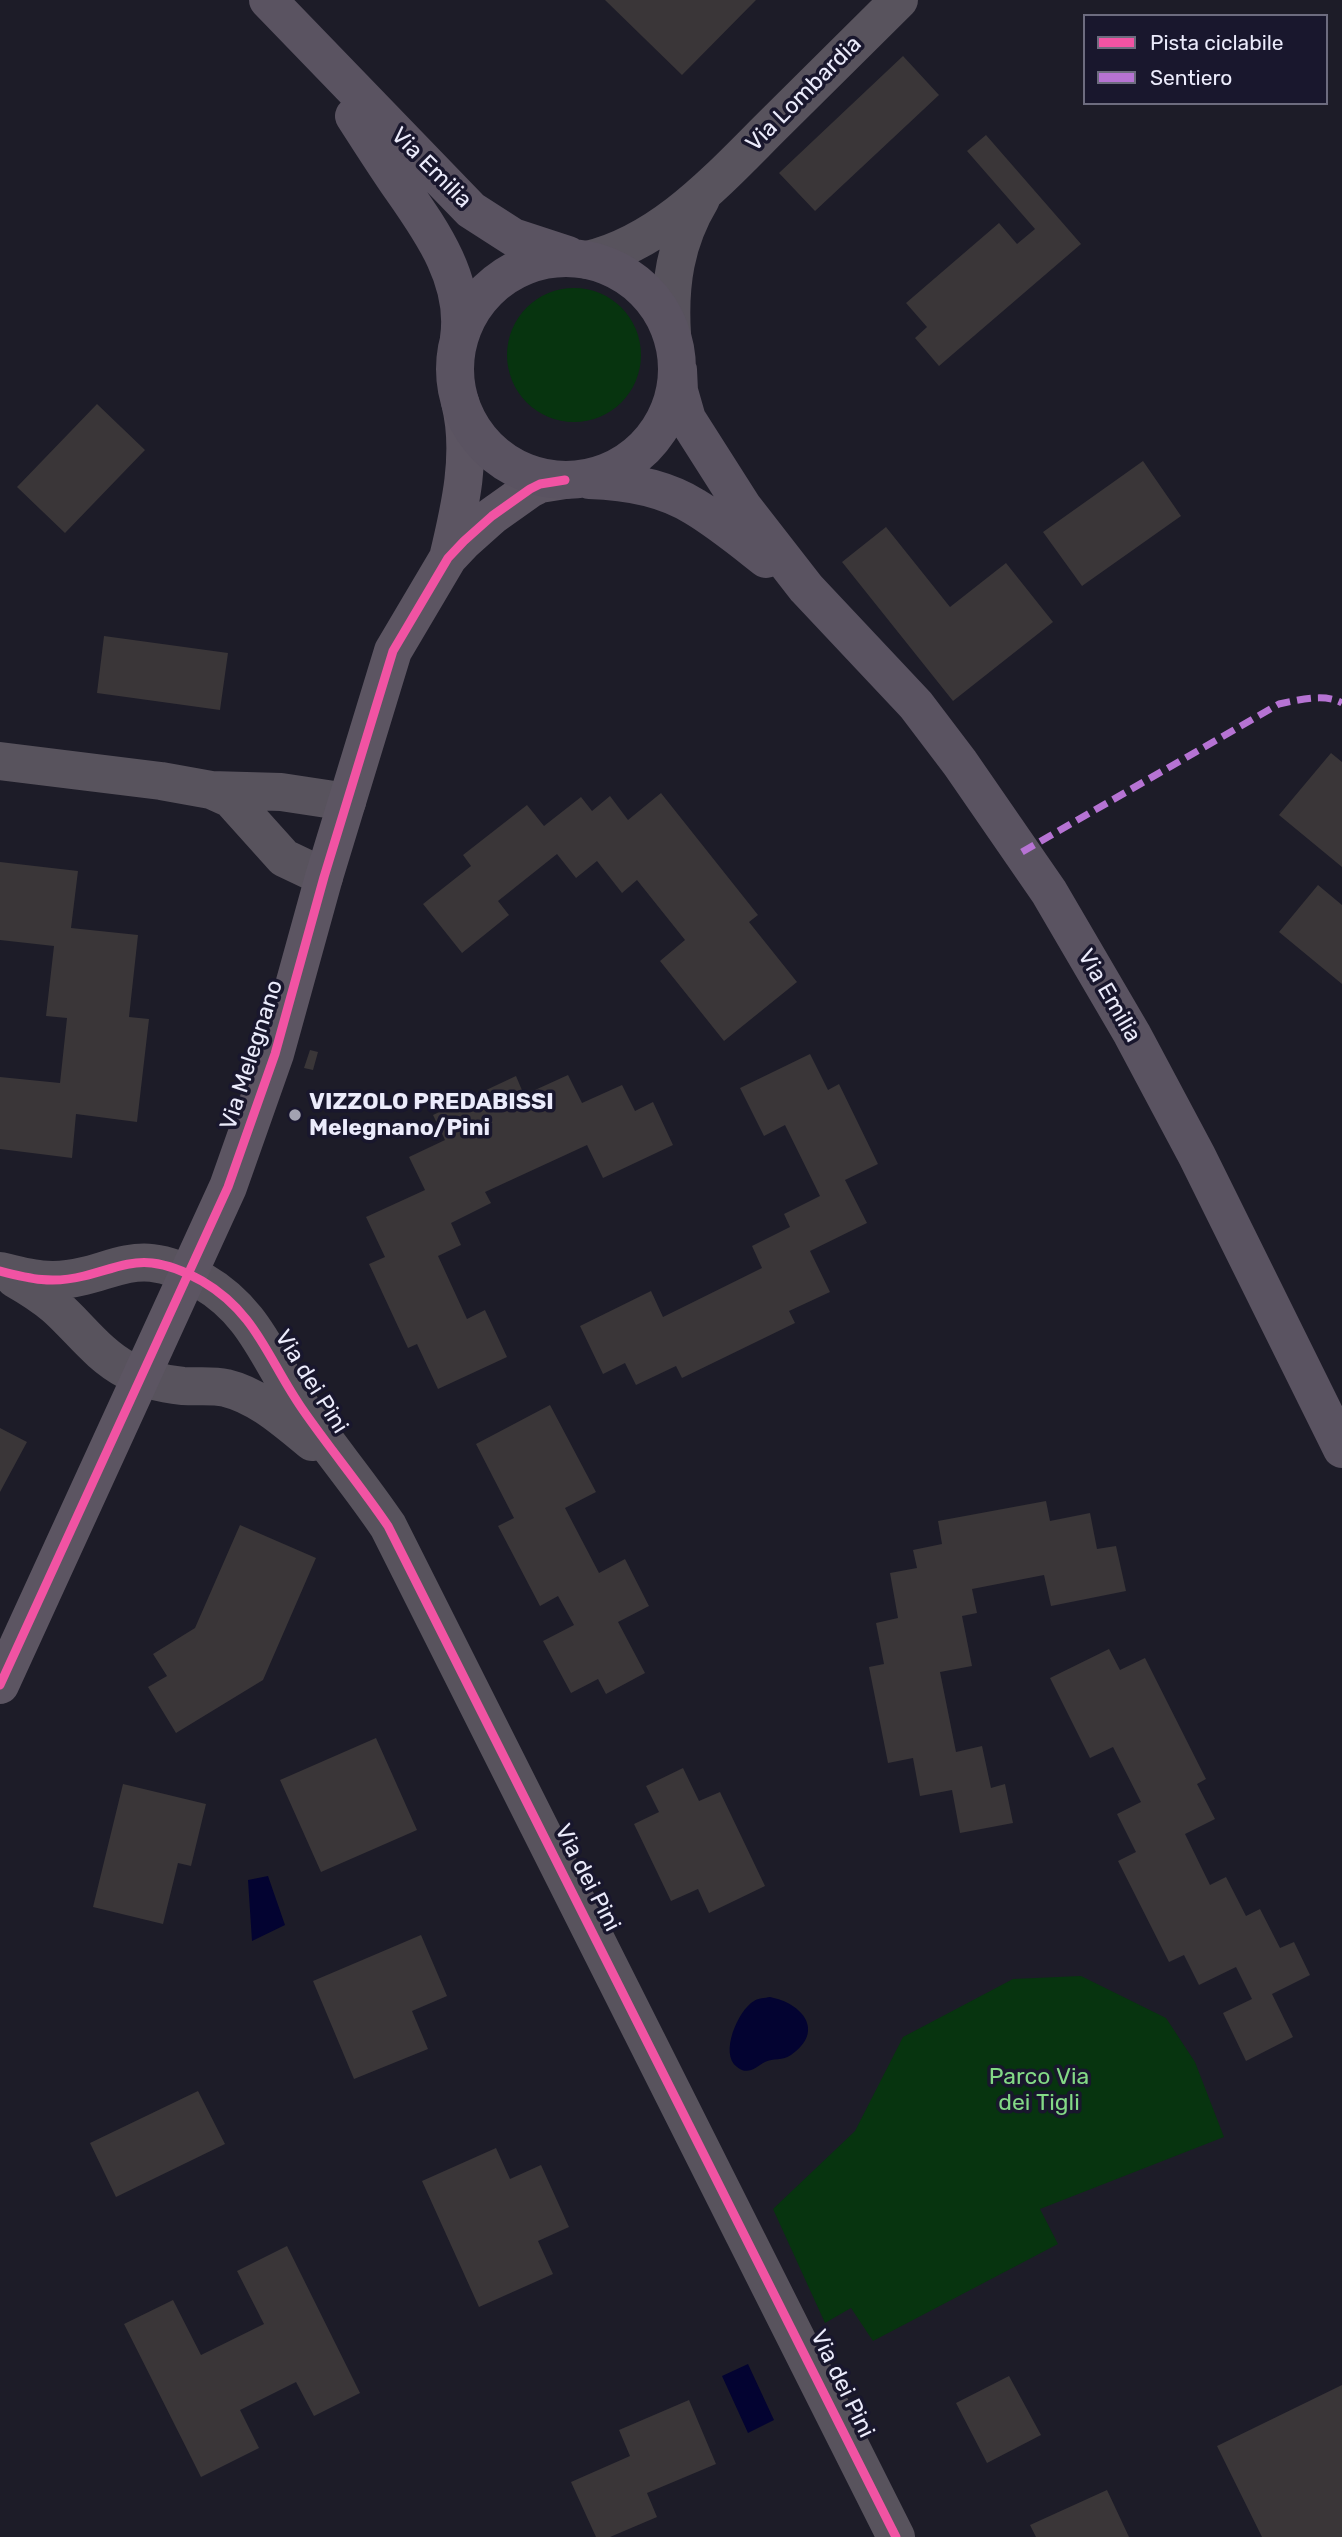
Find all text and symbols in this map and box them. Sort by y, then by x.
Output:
legend [1083,14,1328,105]
street label: Via Lombardia [740,30,868,158]
text: Pista ciclabile [1150,30,1284,55]
text: Sentiero [1150,65,1232,90]
street label: Via Emilia [385,122,477,214]
street label: Via Emilia [1071,945,1147,1047]
street label: Via Melegnano [215,977,289,1133]
place label: VIZZOLO PREDABISSI Melegnano/Pini [309,1088,554,1142]
marker: VIZZOLO PREDABISSI Melegnano/Pini [287,1107,303,1123]
street label: Via dei Pini [268,1325,354,1439]
street label: Via dei Pini [548,1820,626,1936]
park label: Parco Via dei Tigli [989,2063,1089,2117]
street label: Via dei Pini [804,2326,880,2442]

